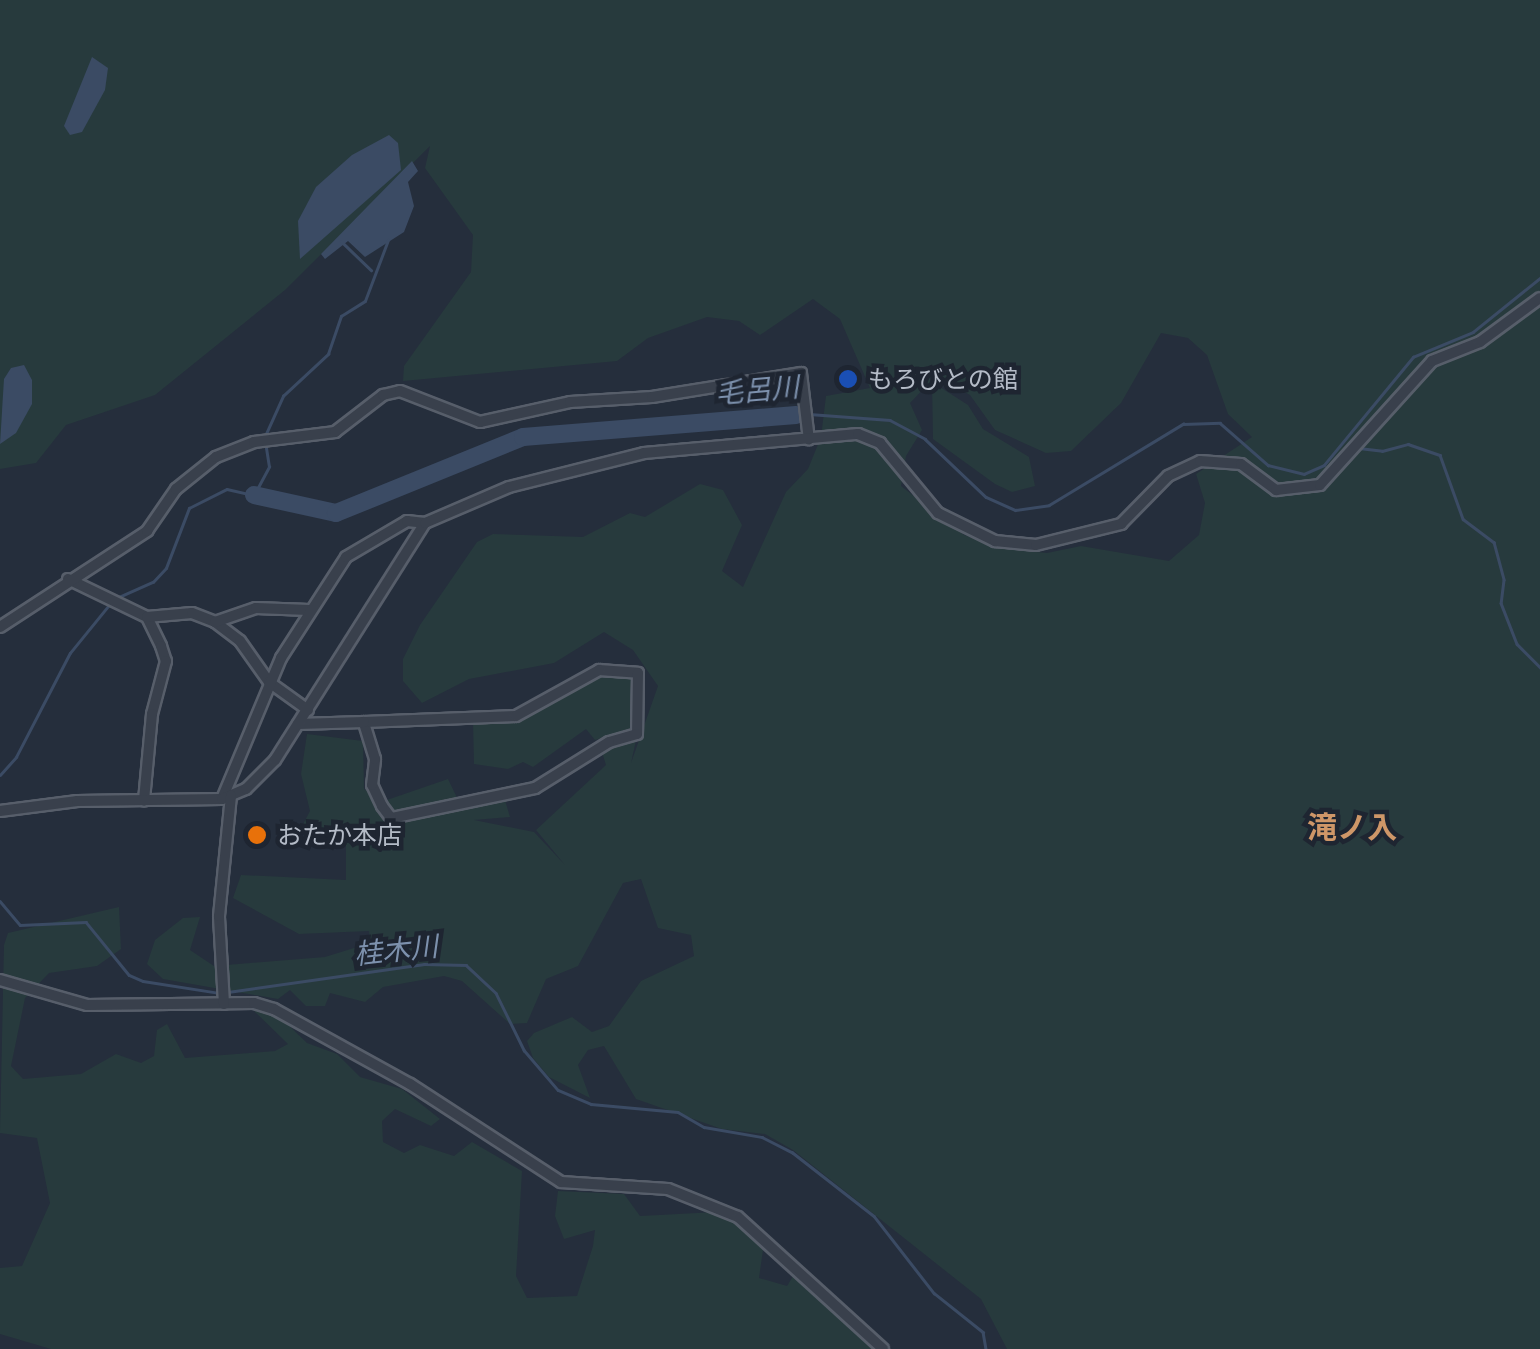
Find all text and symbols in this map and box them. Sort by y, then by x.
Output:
place label: もろびとの館 [868,364,1018,394]
marker: もろびとの館 [837,368,859,390]
water label: 毛呂川 [714,370,800,410]
district label: 滝ノ入 [1307,809,1397,845]
place label: おたか本店 [277,820,402,850]
marker: おたか本店 [246,824,268,846]
water label: 桂木川 [352,929,440,971]

